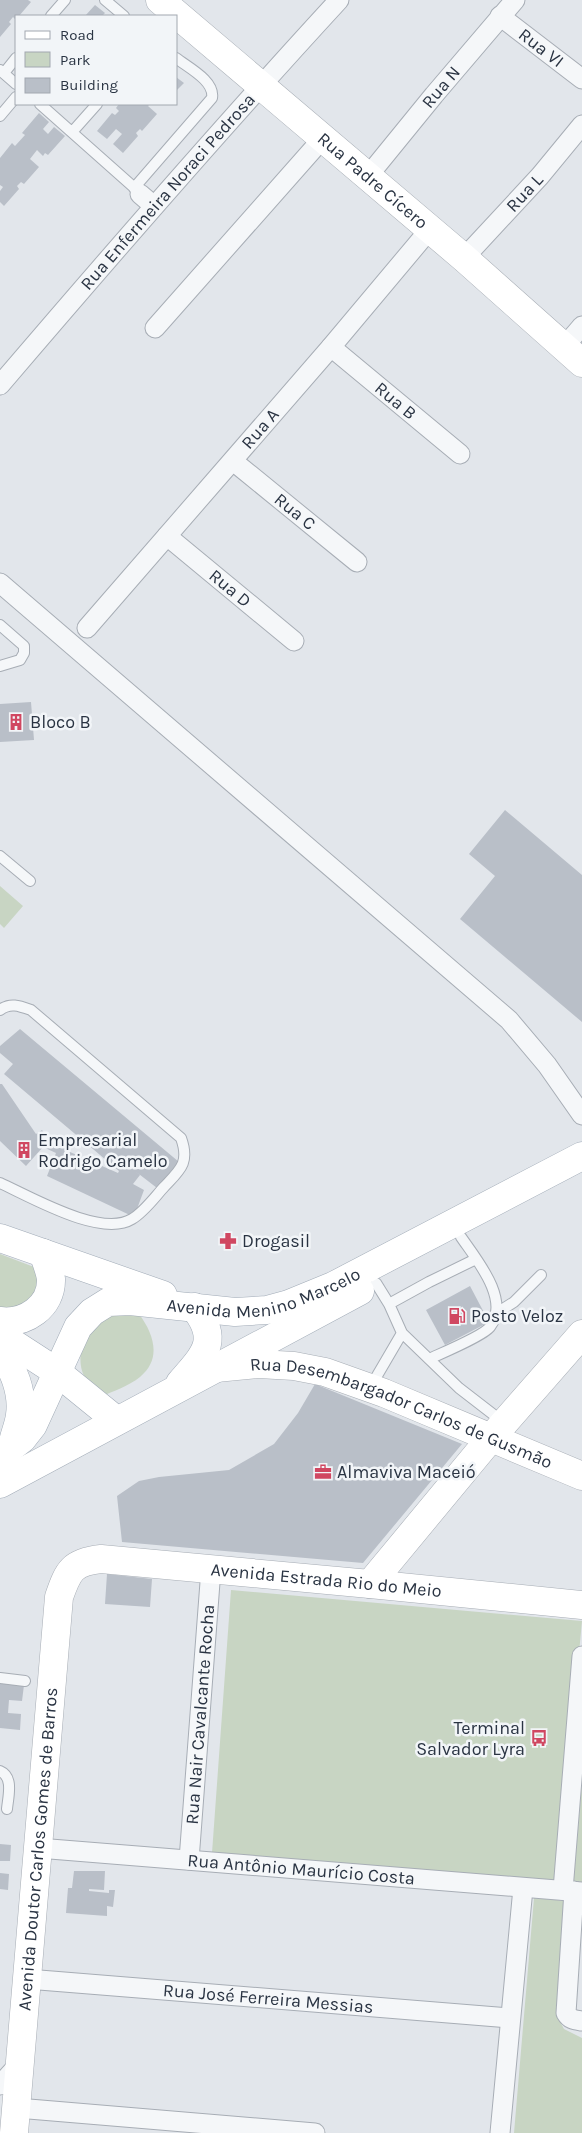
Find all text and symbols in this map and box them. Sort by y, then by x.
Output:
legend [15,15,178,105]
street label: Rua VI [514,23,568,72]
text: Road [60,26,95,44]
text: Park [60,51,90,69]
street label: Rua N [417,61,465,113]
text: Building [60,76,118,94]
street label: Rua Enfermeira Noraci Pedrosa [76,89,260,294]
street label: Rua Padre Cícero [313,127,432,234]
street label: Rua L [501,168,548,217]
street label: Rua B [370,377,421,424]
street label: Rua A [237,404,284,453]
street label: Rua C [270,488,320,535]
street label: Rua D [205,564,256,612]
place label: Bloco B [30,711,91,733]
building icon: Bloco B [6,712,26,732]
place label: Empresarial Rodrigo Camelo [38,1129,168,1172]
building icon: Empresarial Rodrigo Camelo [14,1140,34,1160]
place label: Drogasil [242,1230,310,1252]
pharmacy icon: Drogasil [218,1231,238,1251]
street label: Avenida Menino Marcelo [166,1263,364,1323]
place label: Posto Veloz [471,1305,563,1327]
fuel station icon: Posto Veloz [447,1306,467,1326]
street label: Rua Desembargador Carlos de Gusmão [249,1353,556,1473]
place label: Almaviva Maceió [337,1461,476,1483]
office icon: Almaviva Maceió [313,1462,333,1482]
street label: Avenida Estrada Rio do Meio [210,1558,443,1602]
street label: Rua Nair Cavalcante Rocha [181,1603,219,1825]
street label: Avenida Doutor Carlos Gomes de Barros [13,1686,62,2012]
place label: Terminal Salvador Lyra [416,1717,525,1760]
bus stop icon: Terminal Salvador Lyra [529,1728,549,1748]
street label: Rua Antônio Maurício Costa [187,1849,416,1889]
street label: Rua José Ferreira Messias [162,1979,374,2018]

